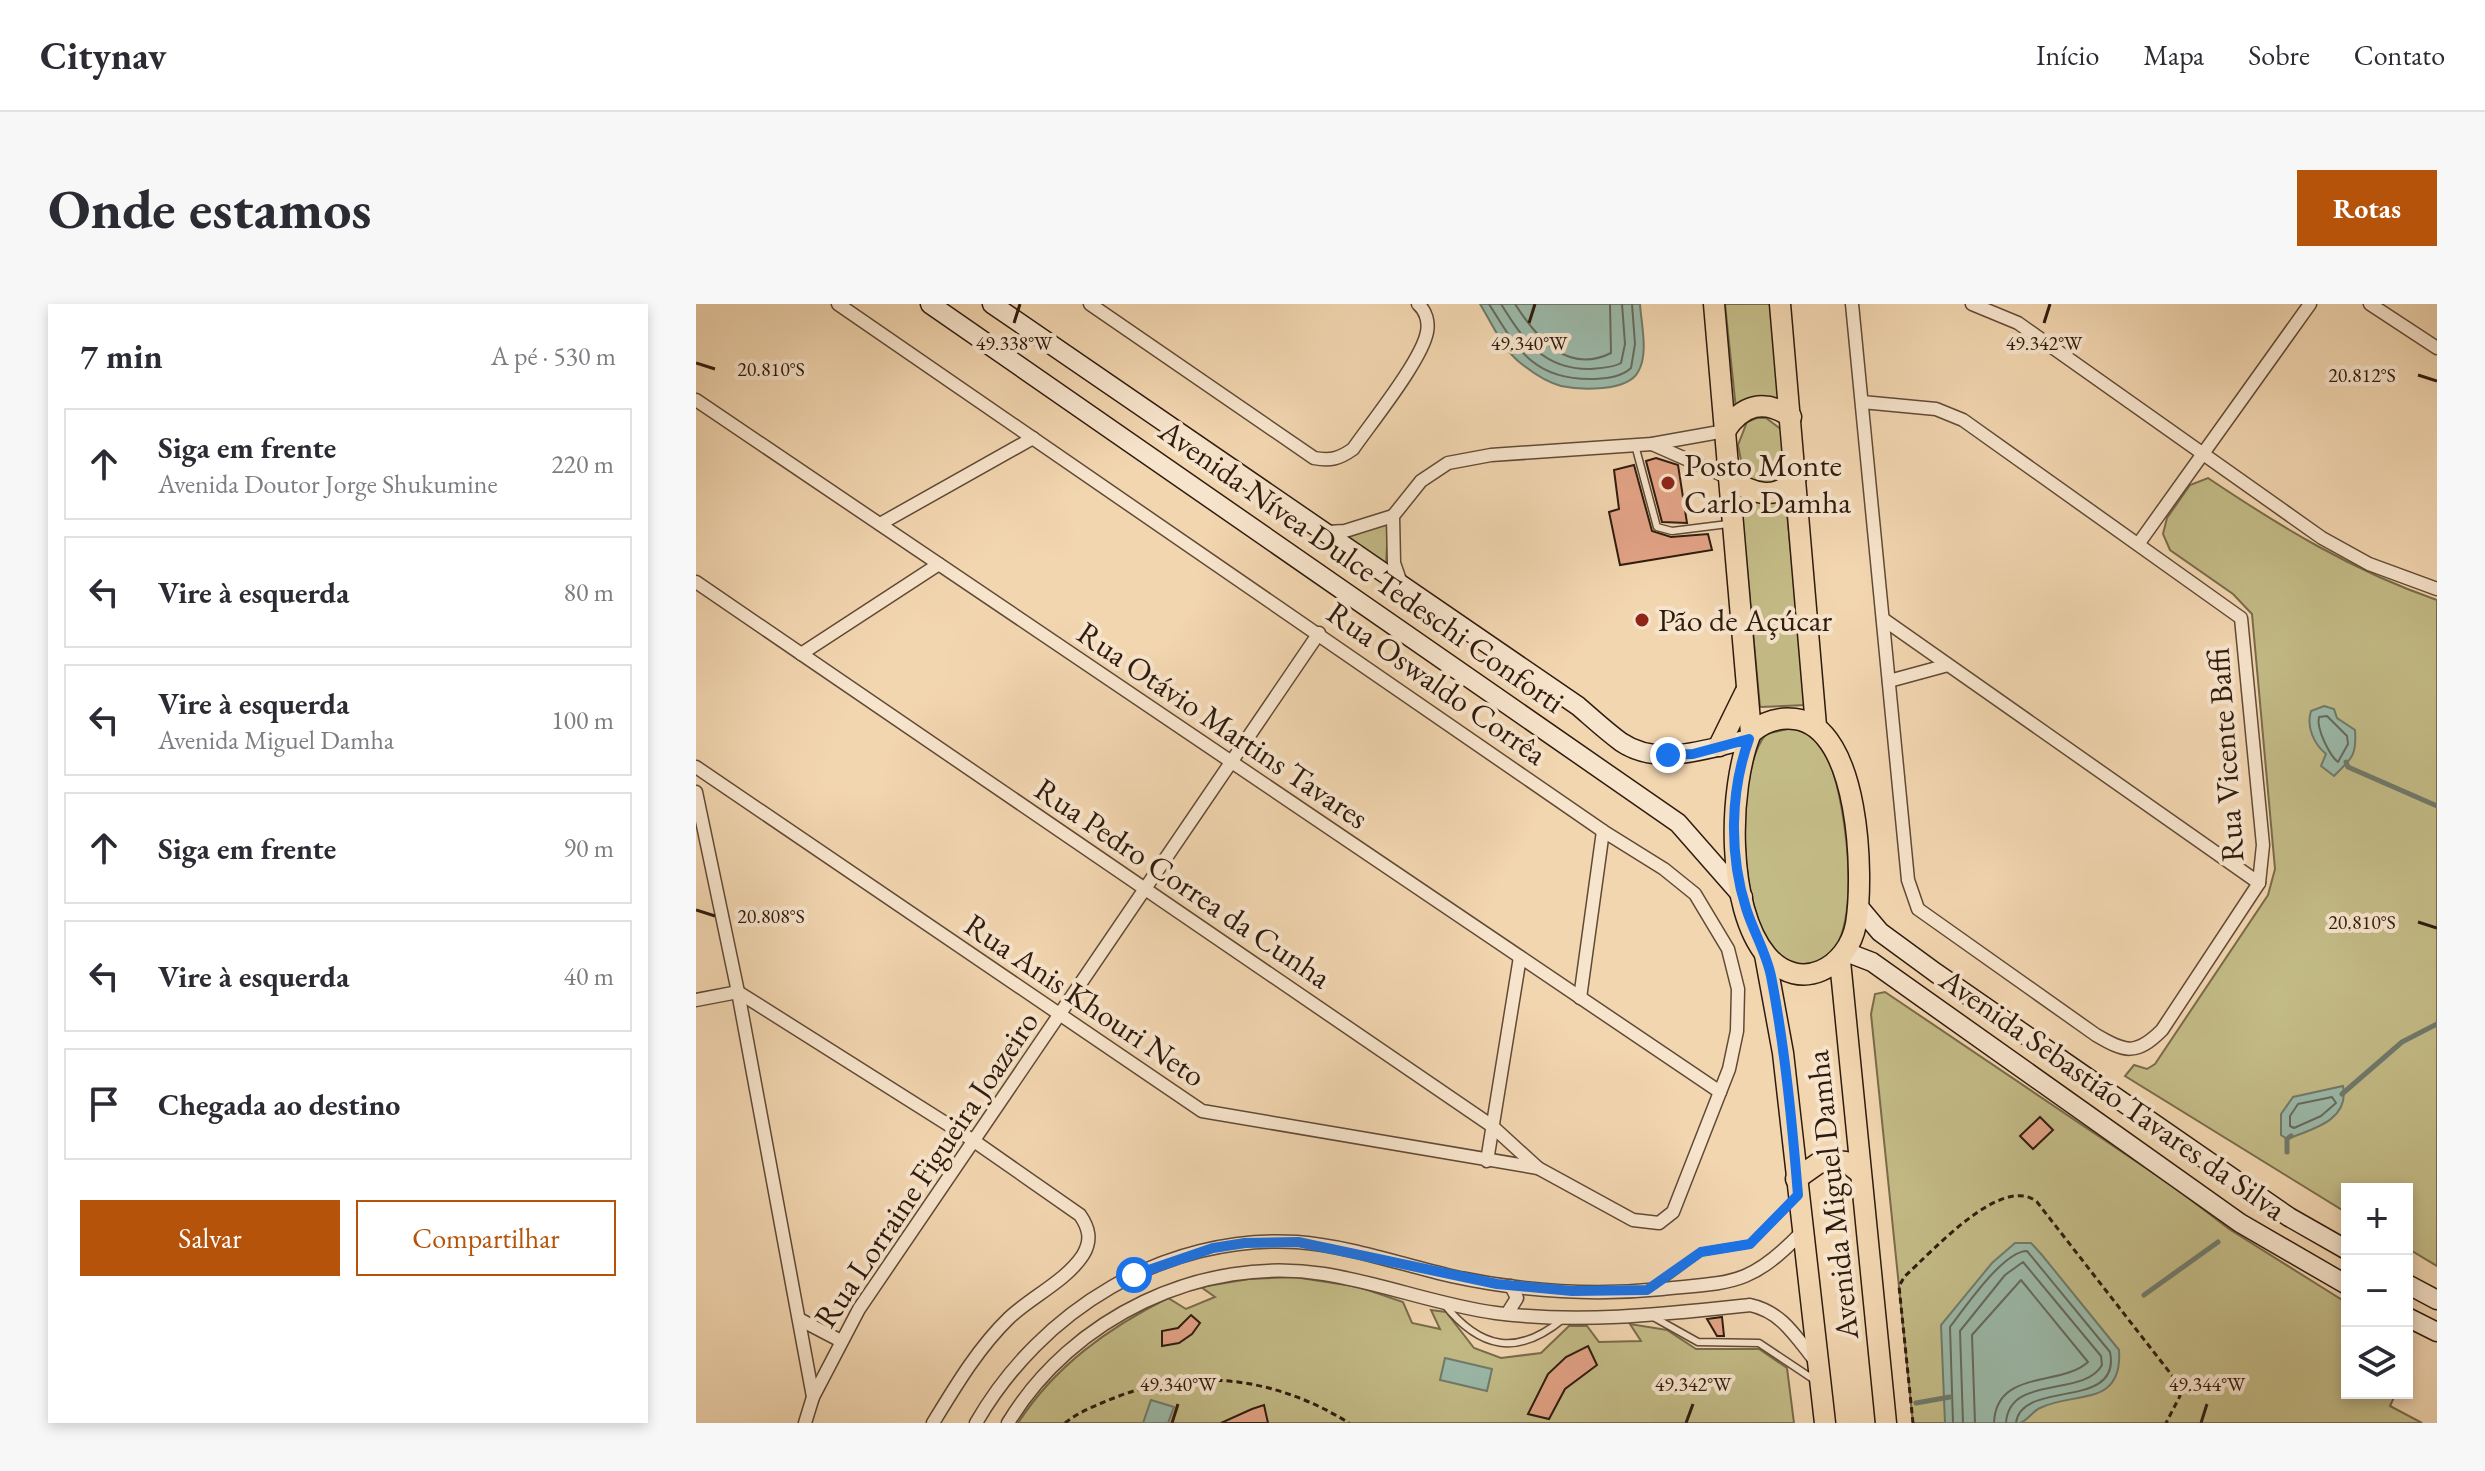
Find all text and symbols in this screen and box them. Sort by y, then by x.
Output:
text: Citynav [40,31,166,80]
text: Início [2036,37,2099,73]
text: Mapa [2143,37,2204,73]
text: Sobre [2248,37,2310,73]
text: Contato [2354,37,2445,73]
button: Rotas [2297,170,2437,246]
text: Onde estamos [48,172,372,245]
text: 49.338°W [976,330,1053,356]
text: 49.340°W [1491,330,1568,356]
text: 49.342°W [2006,330,2083,356]
text: 7 min [80,334,163,378]
text: A pé · 530 m [491,339,616,373]
text: 20.810°S [737,356,805,382]
text: 20.812°S [2328,362,2396,388]
street label: Avenida Nívea Dulce Tedeschi Conforti [1150,409,1573,723]
text: Siga em frente [158,428,336,467]
icon: ahead [82,442,126,486]
place label: Posto Monte Carlo Damha [1684,444,1851,523]
text: 220 m [551,447,614,481]
text: Avenida Doutor Jorge Shukumine [158,467,498,501]
marker: Posto Monte Carlo Damha [1659,474,1677,492]
icon: left [82,570,126,614]
text: Vire à esquerda [158,573,349,612]
text: 80 m [564,575,614,609]
street label: Rua Oswaldo Corrêa [1319,591,1555,775]
place label: Pão de Açúcar [1658,599,1832,641]
marker: Pão de Açúcar [1633,611,1651,629]
street label: Rua Otávio Martins Tavares [1069,612,1377,838]
street label: Rua Vicente Baffi [2197,646,2253,864]
text: Vire à esquerda [158,684,349,723]
icon: left [82,698,126,742]
text: 100 m [551,703,614,737]
text: Avenida Miguel Damha [158,723,394,757]
route end [1650,737,1686,773]
street label: Rua Pedro Correa da Cunha [1027,768,1340,998]
icon: ahead [82,826,126,870]
text: Siga em frente [158,829,336,868]
text: 90 m [564,831,614,865]
text: 20.808°S [737,903,805,929]
street label: Rua Anis Khouri Neto [956,904,1214,1096]
text: 20.810°S [2328,909,2396,935]
icon: left [82,954,126,998]
text: Vire à esquerda [158,957,349,996]
street label: Avenida Sebastião Tavares da Silva [1931,958,2295,1230]
text: 40 m [564,959,614,993]
street label: Rua Lorraine Figueira Joazeiro [804,1002,1048,1336]
street label: Avenida Miguel Damha [1796,1048,1868,1343]
icon: arrive [82,1082,126,1126]
text: Chegada ao destino [158,1085,400,1124]
map controls [2341,1183,2413,1399]
button: + [2341,1183,2413,1255]
button: Salvar [80,1200,340,1276]
button: Compartilhar [356,1200,616,1276]
button: − [2341,1255,2413,1327]
route start [1116,1257,1152,1293]
button: layers [2341,1327,2413,1399]
text: 49.340°W [1140,1371,1217,1397]
text: 49.342°W [1655,1371,1732,1397]
text: 49.344°W [2169,1371,2246,1397]

